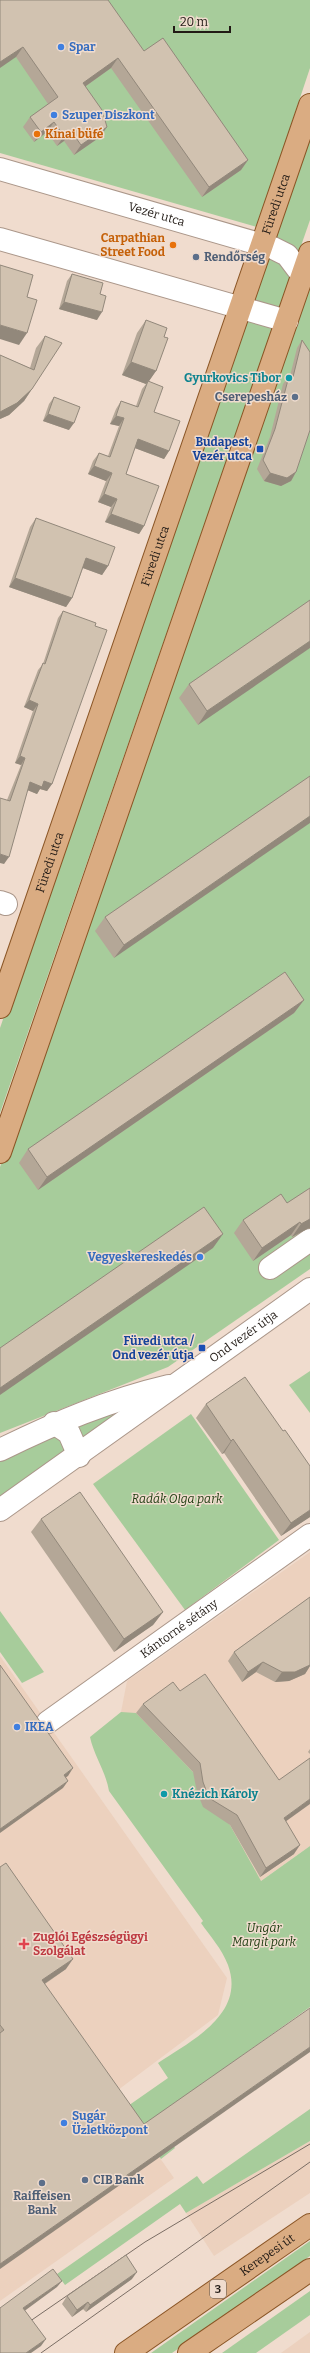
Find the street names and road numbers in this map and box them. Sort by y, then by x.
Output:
street label: Füredi utca [259,172,293,236]
street label: Vezér utca [127,199,187,229]
street label: Füredi utca [138,523,172,588]
street label: Füredi utca [33,830,67,894]
street label: Ond vezér útja [207,1307,281,1365]
street label: Kántorné sétány [138,1596,221,1661]
street label: Kerepesi út [237,2231,298,2279]
road number: 3 [210,2280,226,2298]

